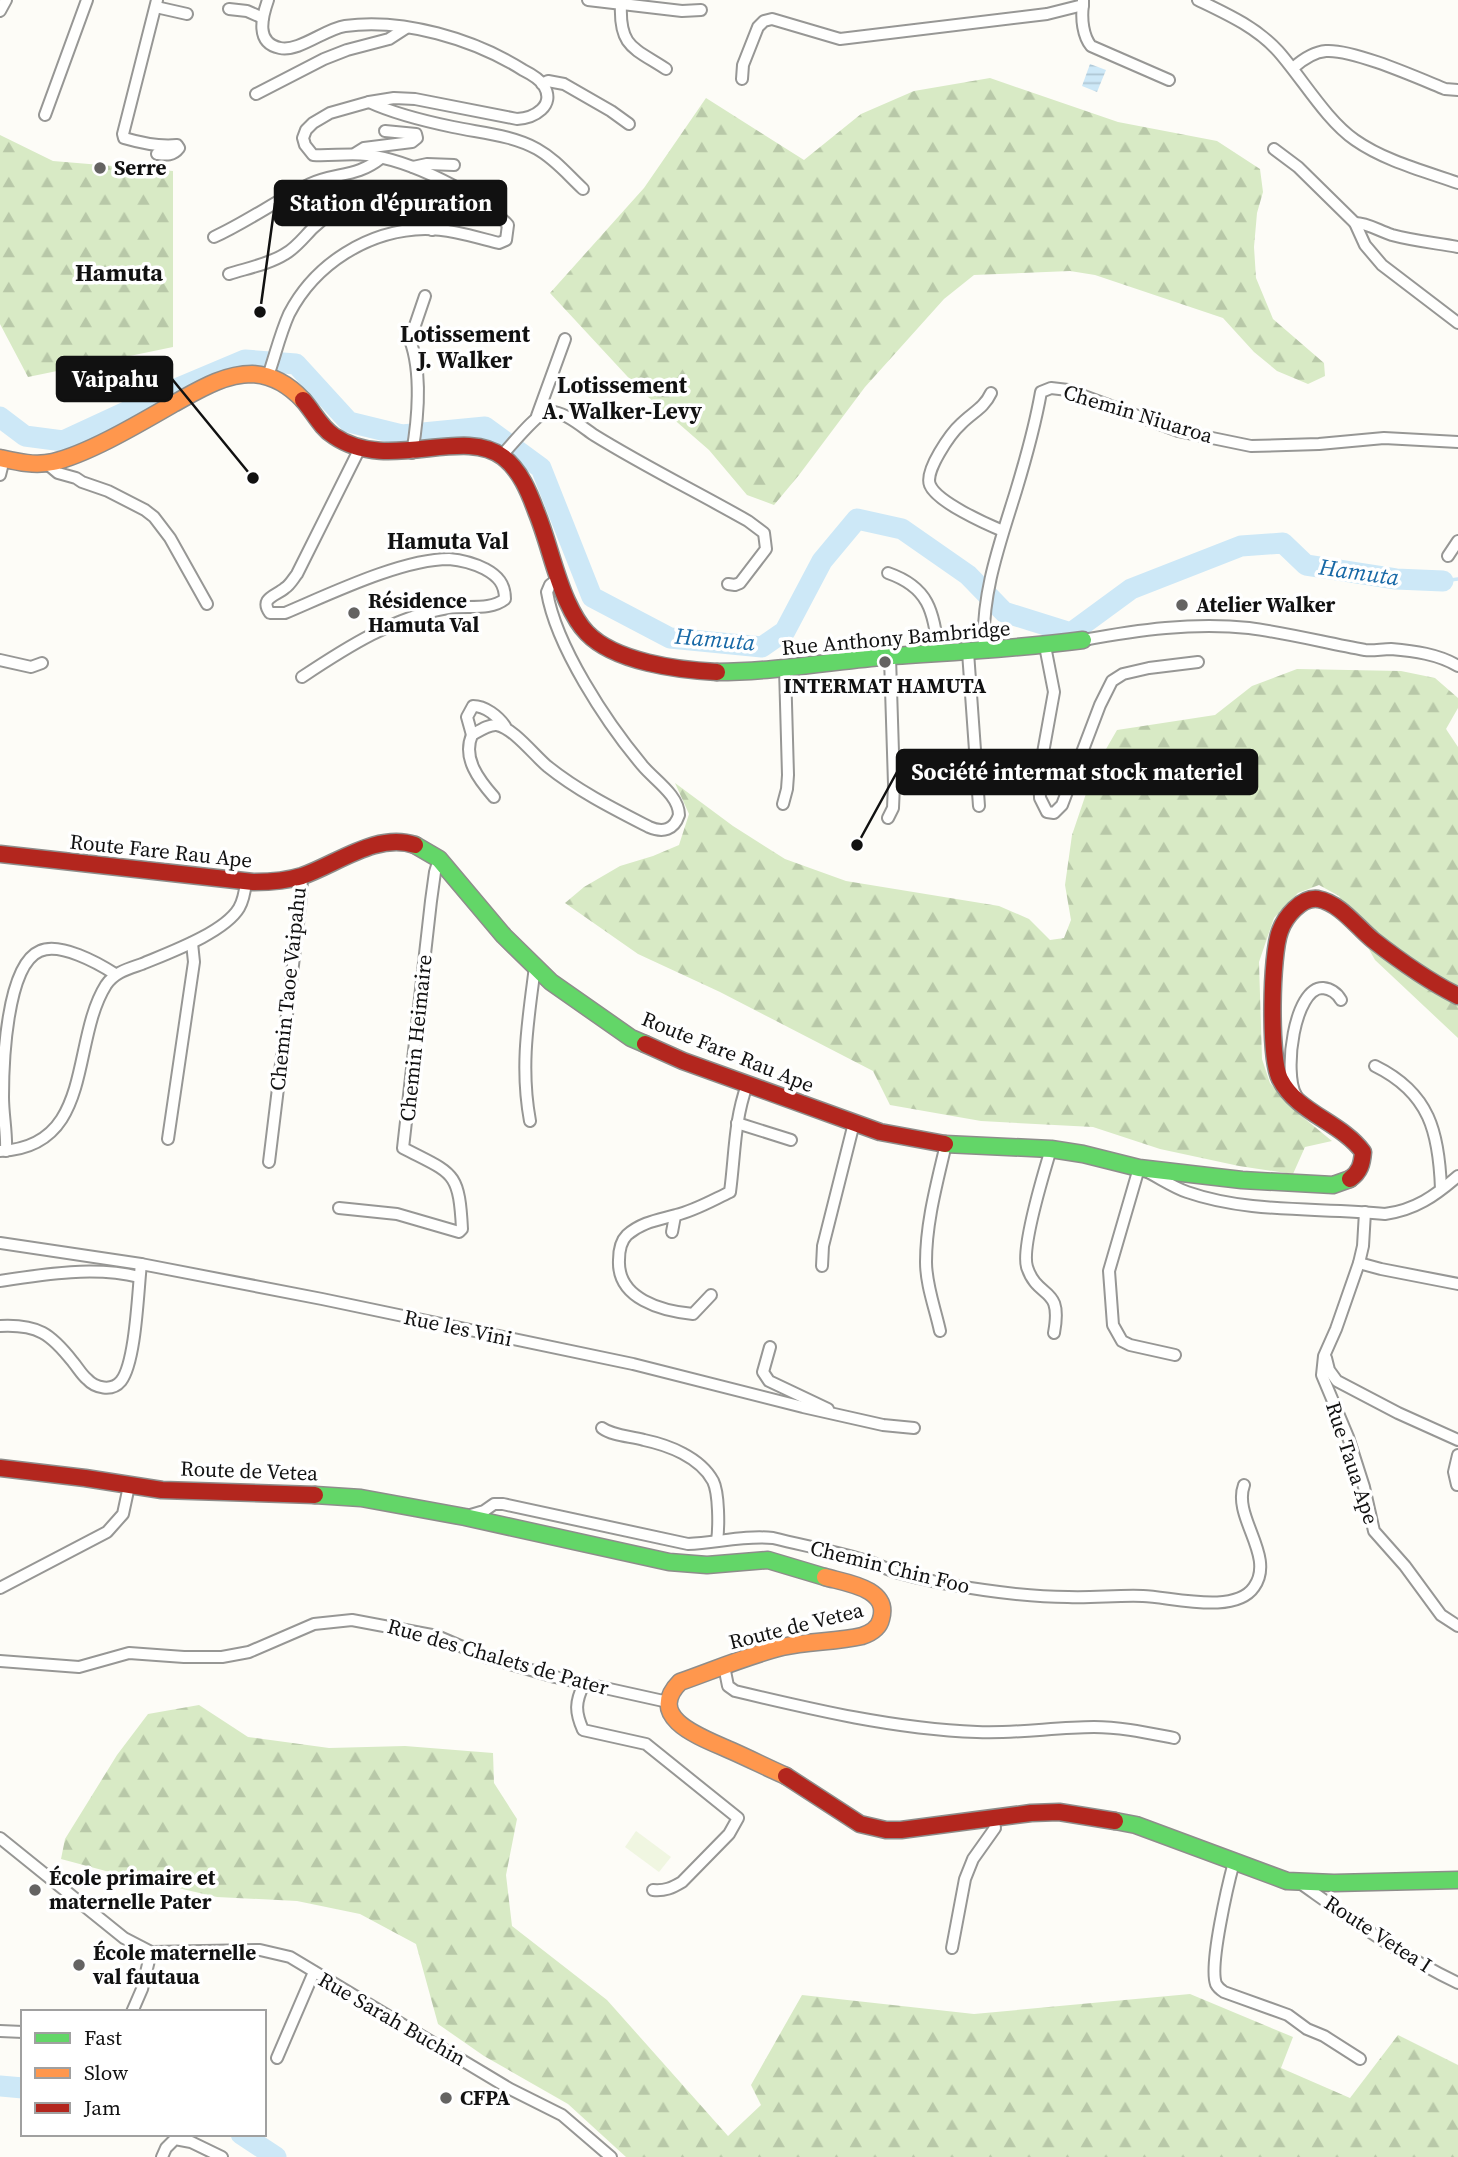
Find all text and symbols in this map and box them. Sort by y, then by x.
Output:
place label: Serre [114,153,166,182]
marker: Serre [92,160,108,176]
callout: Station d'épuration [275,181,506,225]
text: Station d'épuration [290,187,492,219]
district label: Hamuta [75,256,163,289]
district label: Lotissement J. Walker [400,318,531,376]
callout: Vaipahu [57,357,172,401]
text: Vaipahu [72,363,158,395]
district label: Lotissement A. Walker-Levy [542,369,703,427]
street label: Chemin Niuaroa [1060,377,1217,450]
district label: Hamuta Val [387,525,509,557]
water label: Hamuta [1316,550,1401,593]
place label: Résidence Hamuta Val [368,586,479,639]
place label: Atelier Walker [1196,590,1336,619]
marker: Atelier Walker [1174,597,1190,613]
marker: Résidence Hamuta Val [346,605,362,621]
street label: Rue Anthony Bambridge [780,613,1011,662]
water label: Hamuta [672,619,757,658]
marker: INTERMAT HAMUTA [877,654,893,670]
place label: INTERMAT HAMUTA [784,671,986,700]
callout: Société intermat stock materiel [897,750,1257,794]
text: Société intermat stock materiel [911,756,1243,788]
street label: Route Fare Rau Ape [68,826,254,875]
street label: Chemin Taoe Vaipahu [262,886,313,1092]
street label: Chemin Heimaire [392,953,439,1123]
street label: Route Fare Rau Ape [638,1004,819,1099]
street label: Rue les Vini [401,1302,515,1353]
street label: Rue Taua Ape [1319,1398,1386,1528]
street label: Route de Vetea [180,1454,319,1487]
street label: Chemin Chin Foo [807,1533,973,1600]
street label: Route de Vetea [726,1595,867,1656]
street label: Rue des Chalets de Pater [384,1611,612,1702]
place label: École primaire et maternelle Pater [49,1863,216,1916]
marker: École primaire et maternelle Pater [27,1882,43,1898]
street label: Route Vetea I [1319,1888,1438,1979]
place label: École maternelle val fautaua [92,1938,256,1991]
marker: École maternelle val fautaua [71,1957,87,1973]
street label: Rue Sarah Buchin [313,1965,471,2073]
legend [21,2010,266,2136]
text: Fast [84,2023,122,2052]
text: Slow [84,2058,128,2087]
place label: CFPA [460,2083,510,2112]
marker: CFPA [438,2090,454,2106]
text: Jam [83,2093,121,2122]

